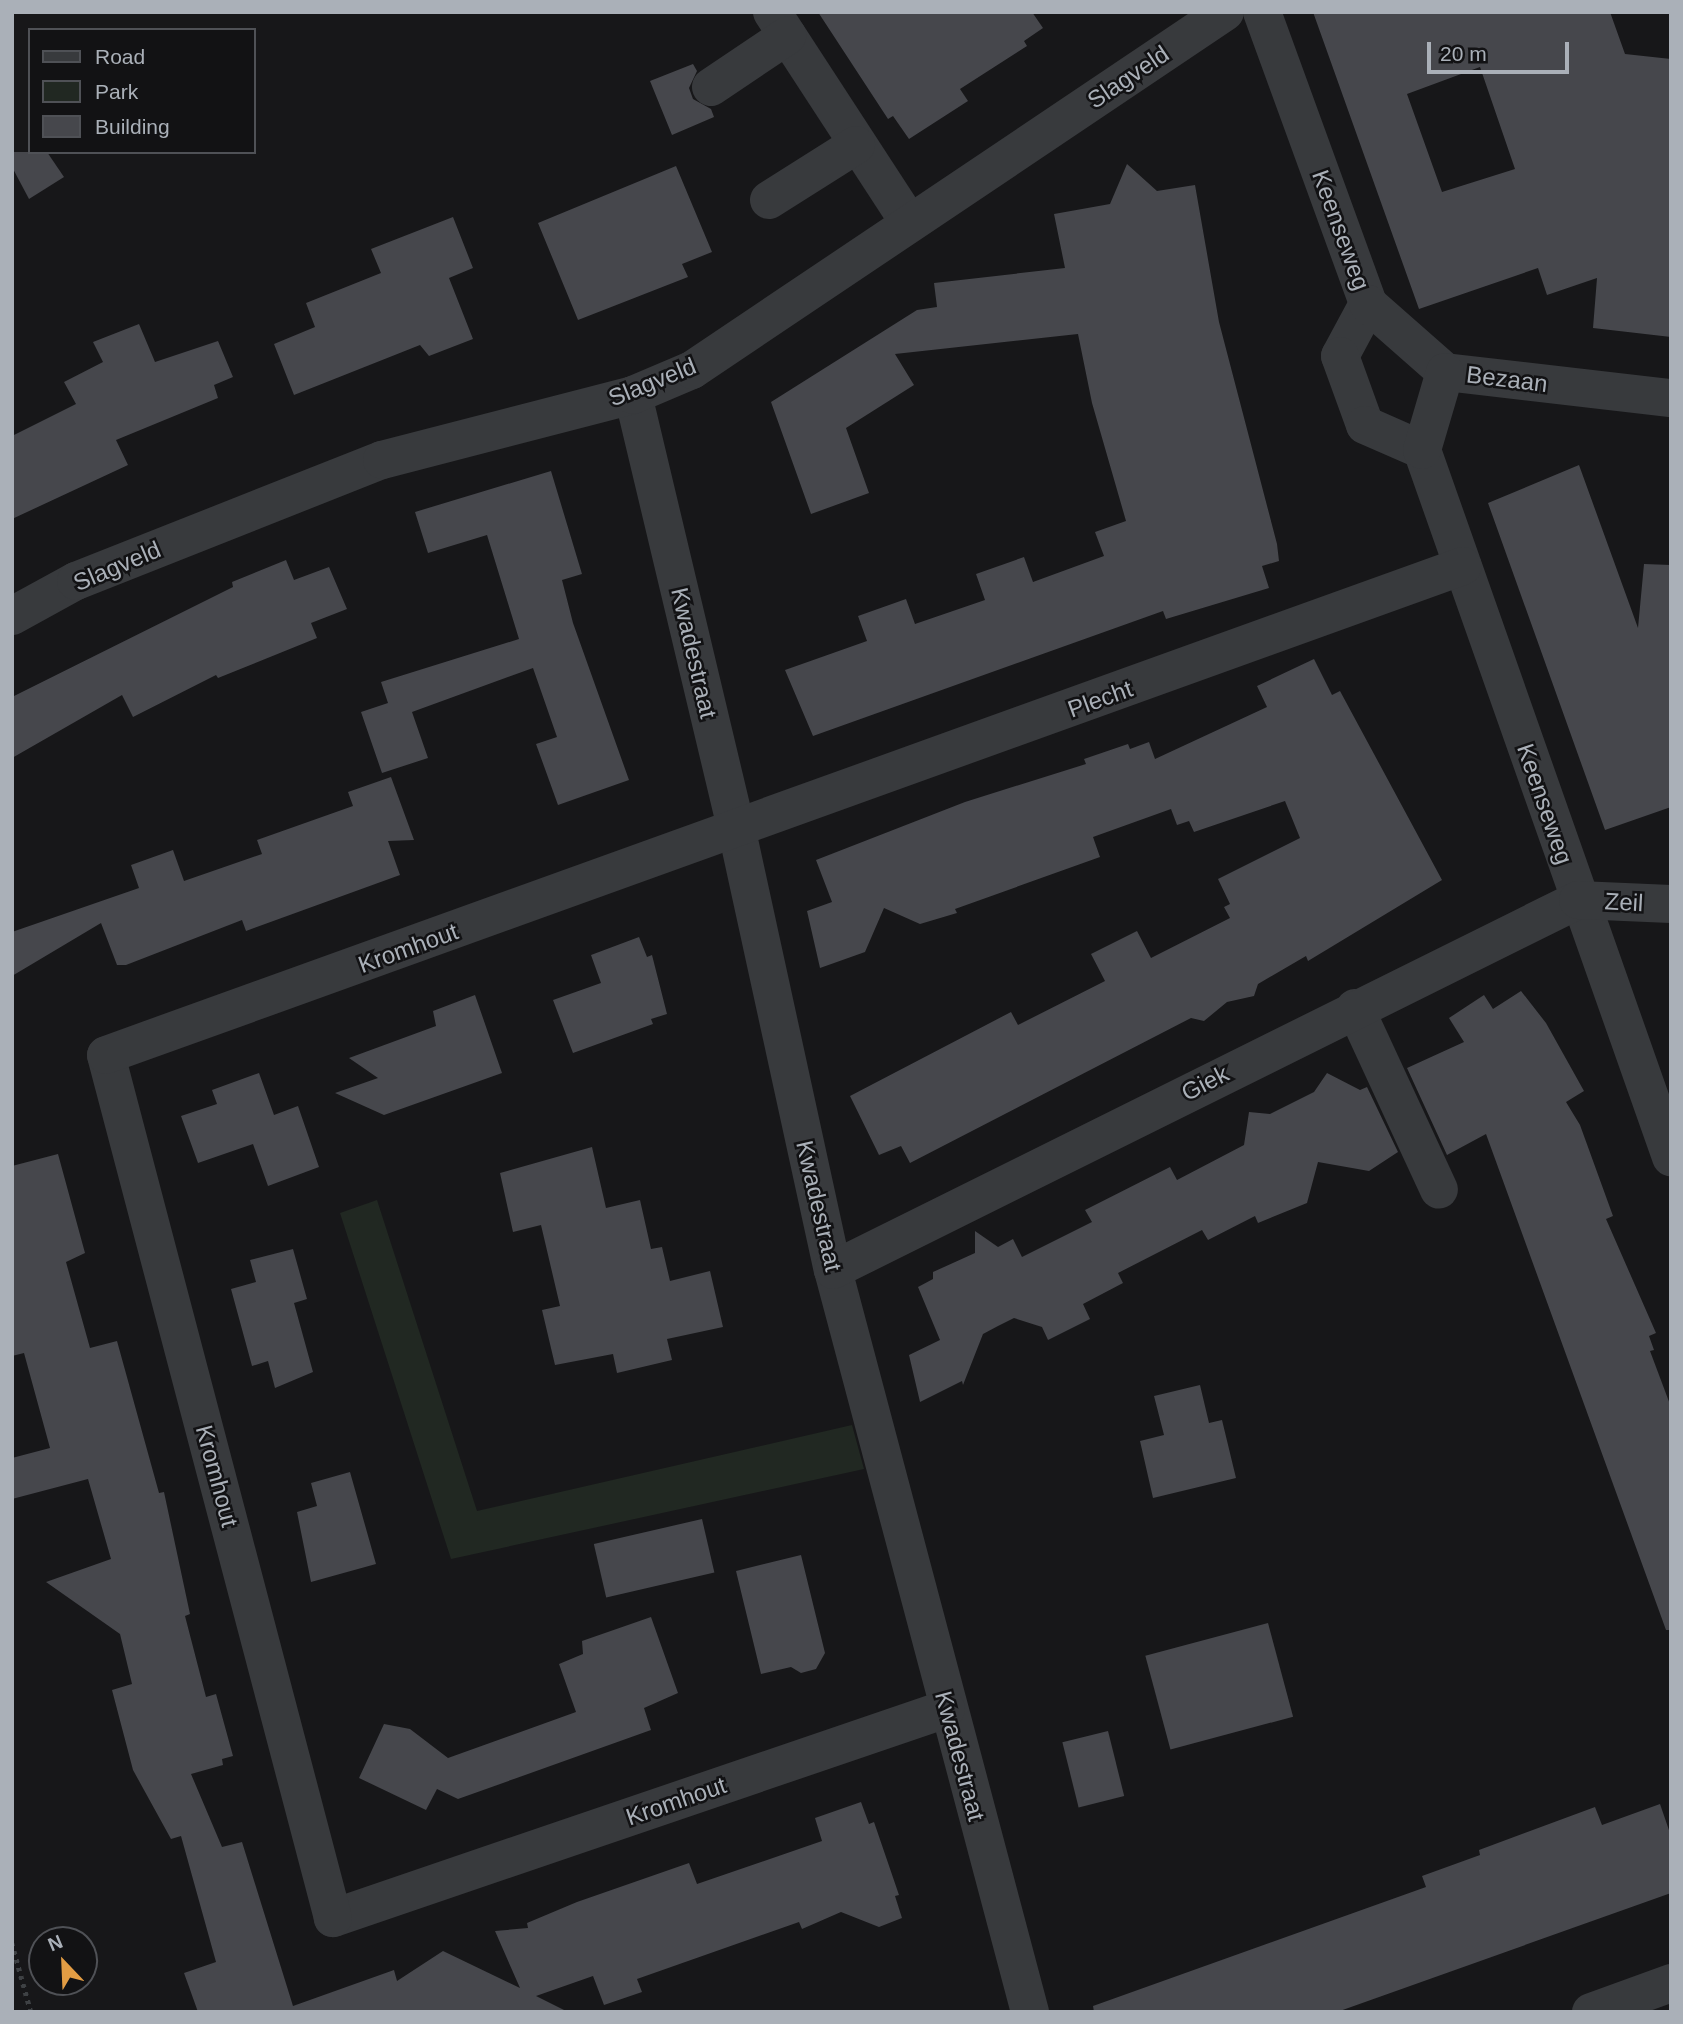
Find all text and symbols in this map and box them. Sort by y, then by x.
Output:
legend [28,28,256,154]
scale bar [1431,28,1573,72]
street label: Slagveld [1082,39,1174,115]
text: 20 m [1440,42,1487,65]
text: Road [95,45,145,68]
text: Park [95,80,138,103]
text: Building [95,115,170,138]
street label: Keenseweg [1306,166,1376,294]
street label: Slagveld [604,351,700,413]
street label: Bezaan [1465,360,1549,398]
street label: Slagveld [69,535,165,597]
street label: Kwadestraat [665,585,723,721]
street label: Plecht [1064,674,1136,724]
street label: Keenseweg [1511,740,1579,868]
street label: Zeil [1604,887,1644,917]
street label: Kromhout [354,917,462,979]
street label: Giek [1176,1059,1234,1107]
street label: Kwadestraat [790,1138,848,1274]
street label: Kromhout [190,1422,244,1530]
street label: Kwadestraat [929,1688,991,1824]
street label: Kromhout [622,1770,730,1832]
north arrow [28,1926,98,1996]
text: N [45,1931,66,1955]

